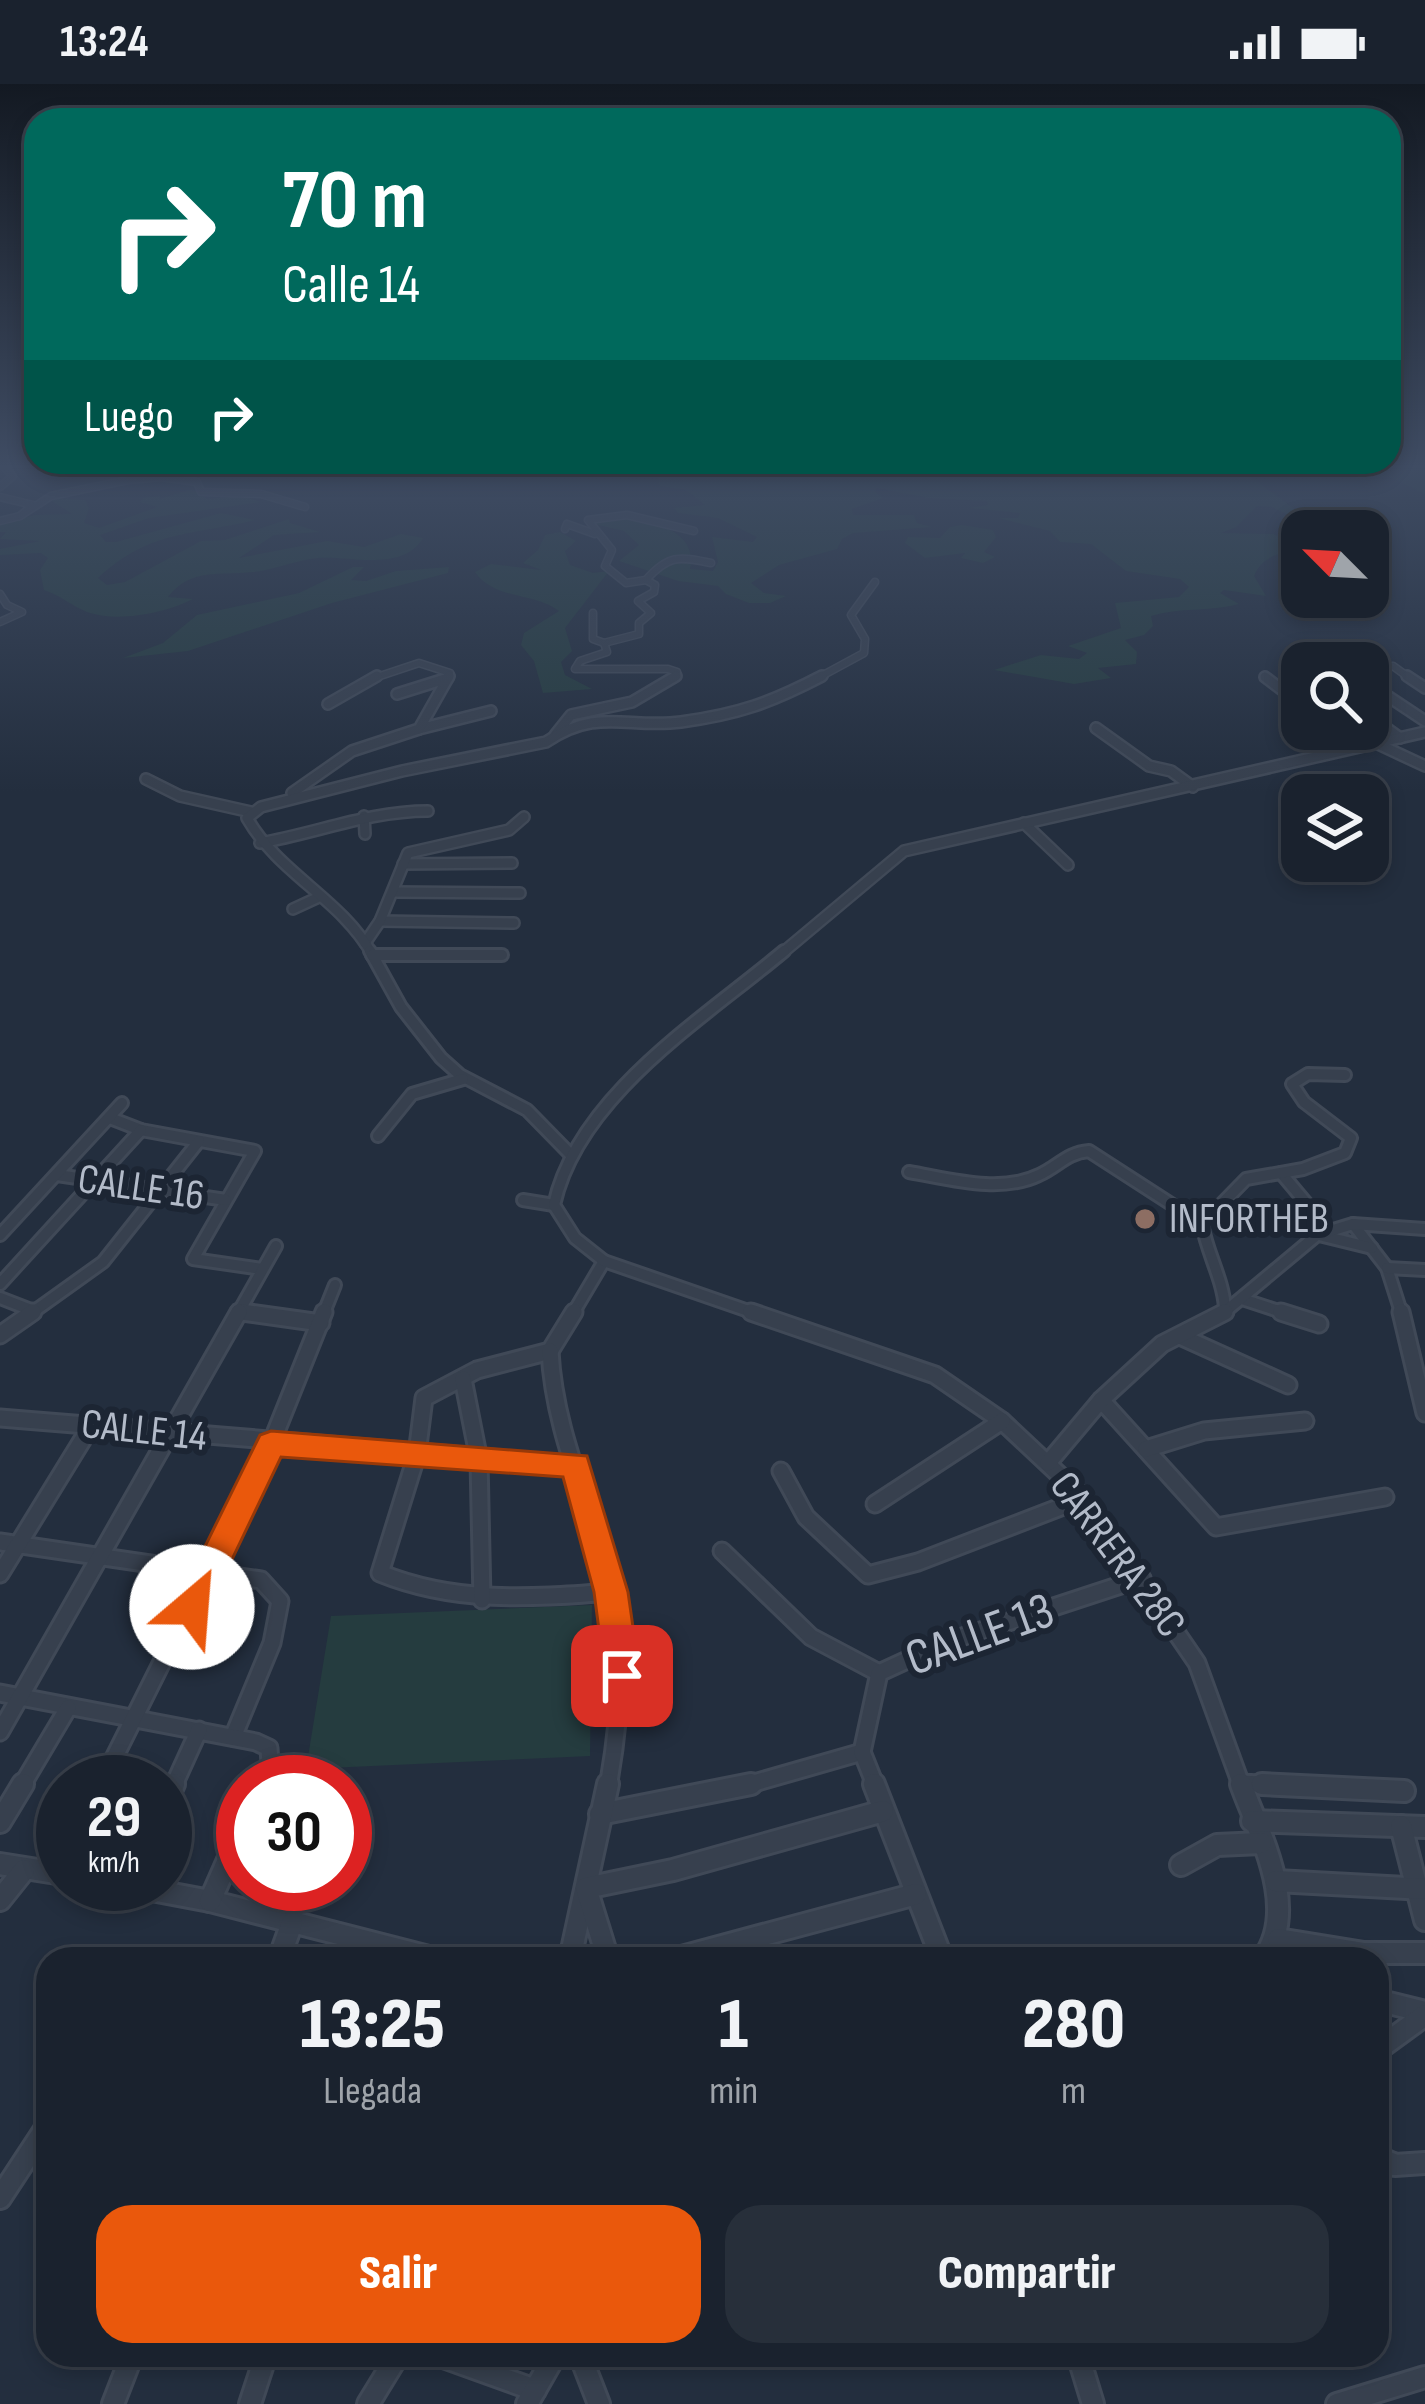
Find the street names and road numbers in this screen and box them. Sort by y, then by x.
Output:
street label: CALLE 16 [75,1154,207,1222]
street label: CALLE 14 [79,1399,209,1463]
street label: CARRERA 28C [1038,1462,1196,1648]
street label: CALLE 13 [898,1580,1062,1690]

